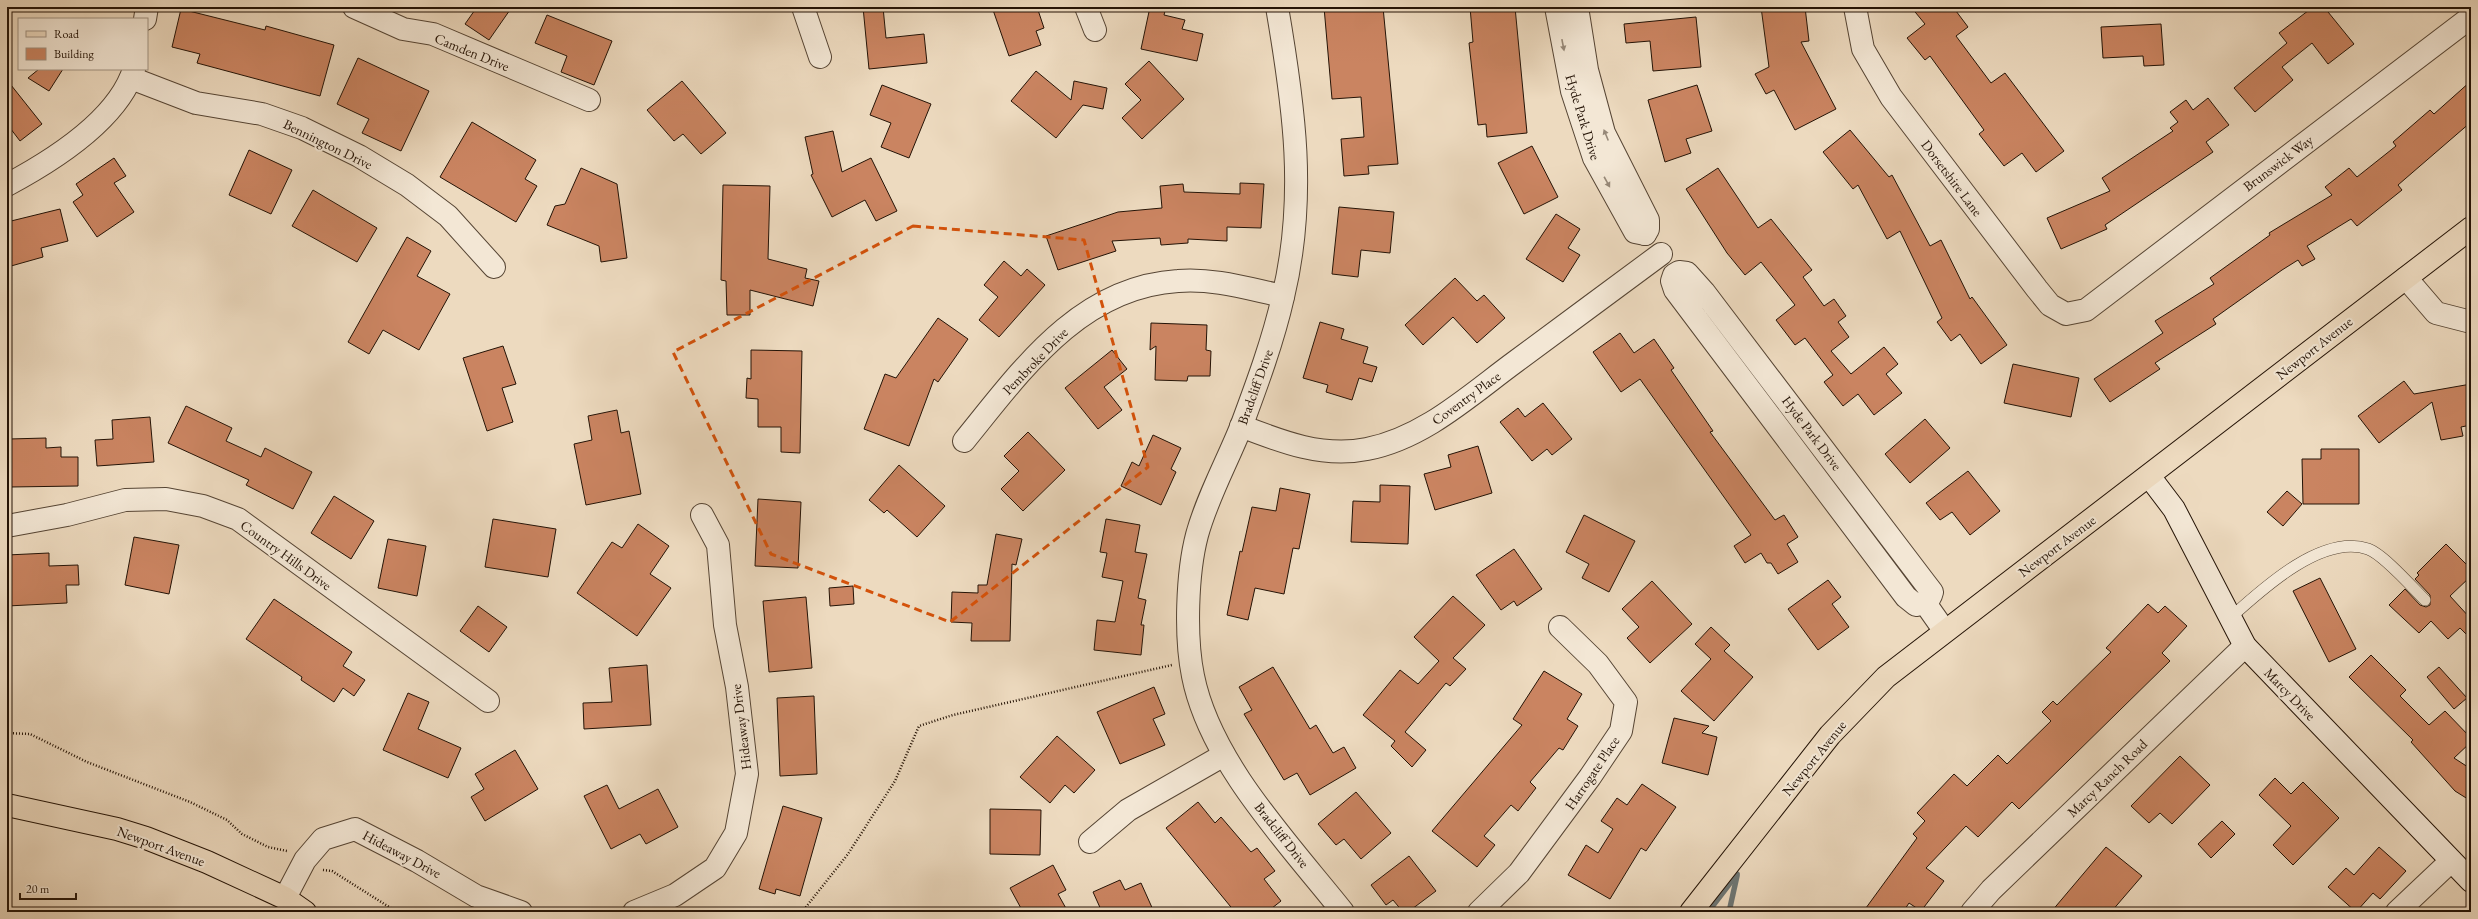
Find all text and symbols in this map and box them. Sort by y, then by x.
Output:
legend [18,18,148,70]
text: Road [54,26,80,42]
street label: Camden Drive [432,29,513,75]
one-way arrow [1560,39,1566,51]
text: Building [54,46,95,62]
street label: Hyde Park Drive [1561,72,1605,163]
street label: Bennington Drive [281,115,376,174]
one-way arrow [1603,130,1609,141]
street label: Brunswick Way [2239,130,2317,195]
street label: Dorsetshire Lane [1917,136,1987,220]
one-way arrow [1604,176,1611,187]
street label: Newport Avenue [2272,312,2356,384]
street label: Pembroke Drive [998,323,1072,398]
street label: Bradcliff Drive [1233,346,1277,427]
street label: Coventry Place [1428,367,1504,429]
street label: Hyde Park Drive [1778,392,1846,474]
street label: Newport Avenue [2015,511,2100,581]
street label: Country Hills Drive [237,516,336,594]
street label: Marcy Drive [2260,664,2320,725]
street label: Hideaway Drive [727,683,755,771]
street label: Newport Avenue [1778,716,1850,800]
street label: Harrogate Place [1561,732,1624,813]
street label: Marcy Ranch Road [2063,734,2152,821]
street label: Bradcliff Drive [1251,798,1314,872]
street label: Newport Avenue [115,822,208,870]
street label: Hideaway Drive [360,826,445,882]
scale bar [20,875,76,901]
text: 20 m [26,881,50,897]

